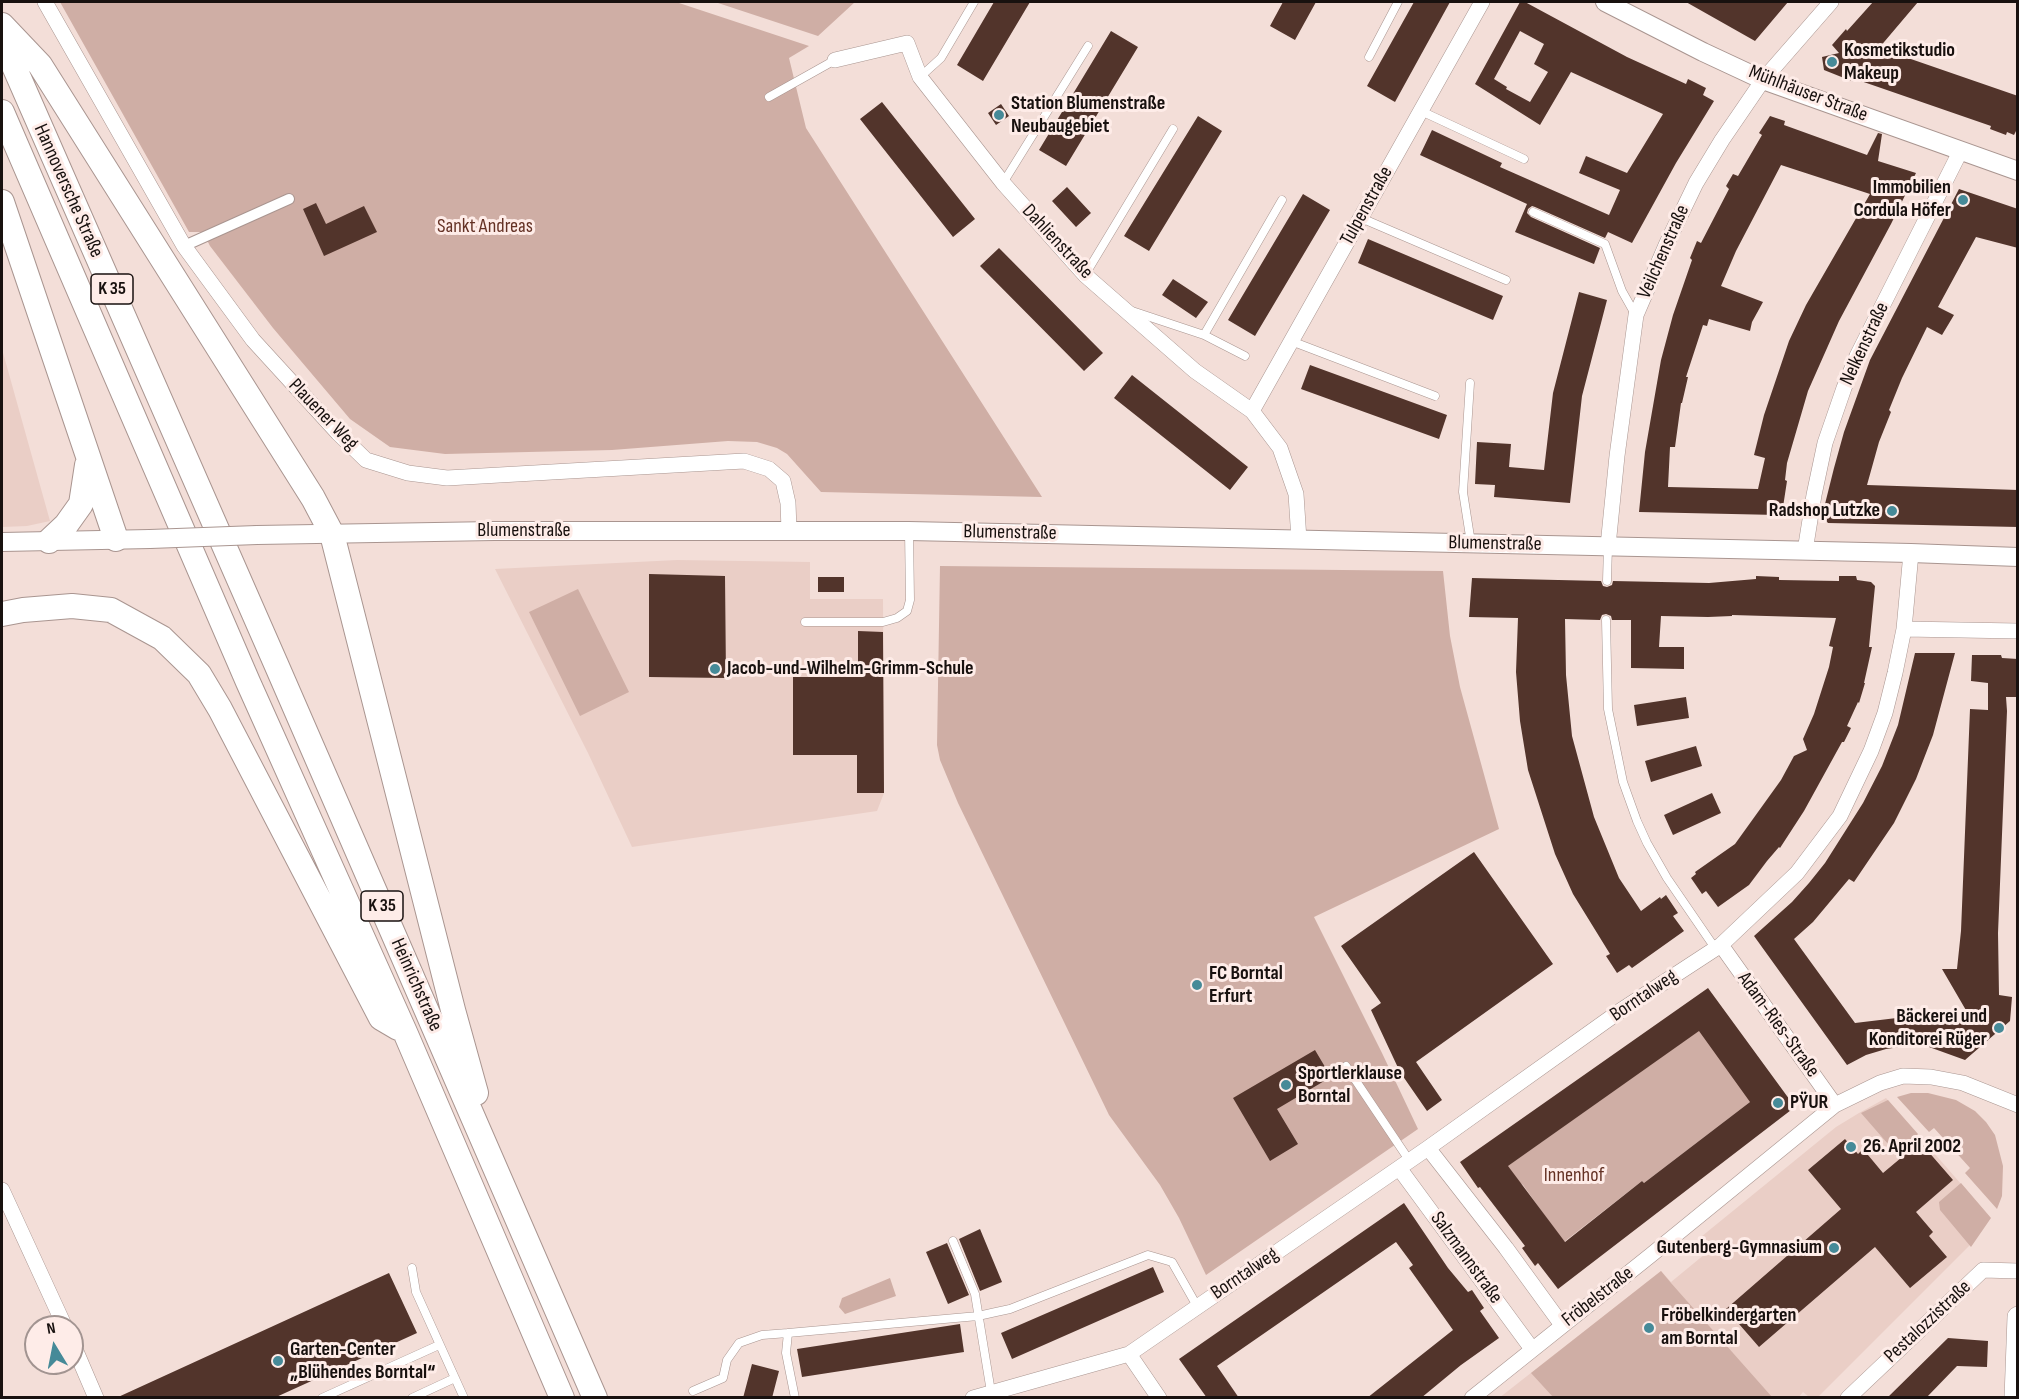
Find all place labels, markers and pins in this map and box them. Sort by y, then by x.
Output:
place label: Kosmetikstudio Makeup [1844,39,1955,86]
marker: Kosmetikstudio Makeup [1825,55,1839,69]
place label: Station Blumenstraße Neubaugebiet [1011,92,1165,139]
marker: Station Blumenstraße Neubaugebiet [992,108,1006,122]
place label: Immobilien Cordula Höfer [1853,176,1951,223]
marker: Immobilien Cordula Höfer [1956,193,1970,207]
place label: Radshop Lutzke [1769,499,1880,523]
marker: Radshop Lutzke [1885,504,1899,518]
place label: Jacob-und-Wilhelm-Grimm-Schule [727,657,974,681]
marker: Jacob-und-Wilhelm-Grimm-Schule [708,662,722,676]
place label: FC Borntal Erfurt [1209,962,1283,1009]
marker: FC Borntal Erfurt [1190,978,1204,992]
place label: Bäckerei und Konditorei Rüger [1869,1005,1987,1052]
marker: Bäckerei und Konditorei Rüger [1992,1021,2006,1035]
place label: Sportlerklause Borntal [1298,1062,1402,1109]
marker: Sportlerklause Borntal [1279,1078,1293,1092]
place label: PŸUR [1790,1091,1828,1115]
marker: PŸUR [1771,1096,1785,1110]
place label: 26. April 2002 [1863,1135,1961,1159]
marker: 26. April 2002 [1844,1140,1858,1154]
place label: Gutenberg-Gymnasium [1657,1236,1822,1260]
marker: Gutenberg-Gymnasium [1827,1241,1841,1255]
place label: Fröbelkindergarten am Borntal [1661,1304,1796,1351]
marker: Fröbelkindergarten am Borntal [1642,1321,1656,1335]
place label: Garten-Center „Blühendes Borntal“ [290,1338,435,1385]
marker: Garten-Center „Blühendes Borntal“ [271,1354,285,1368]

